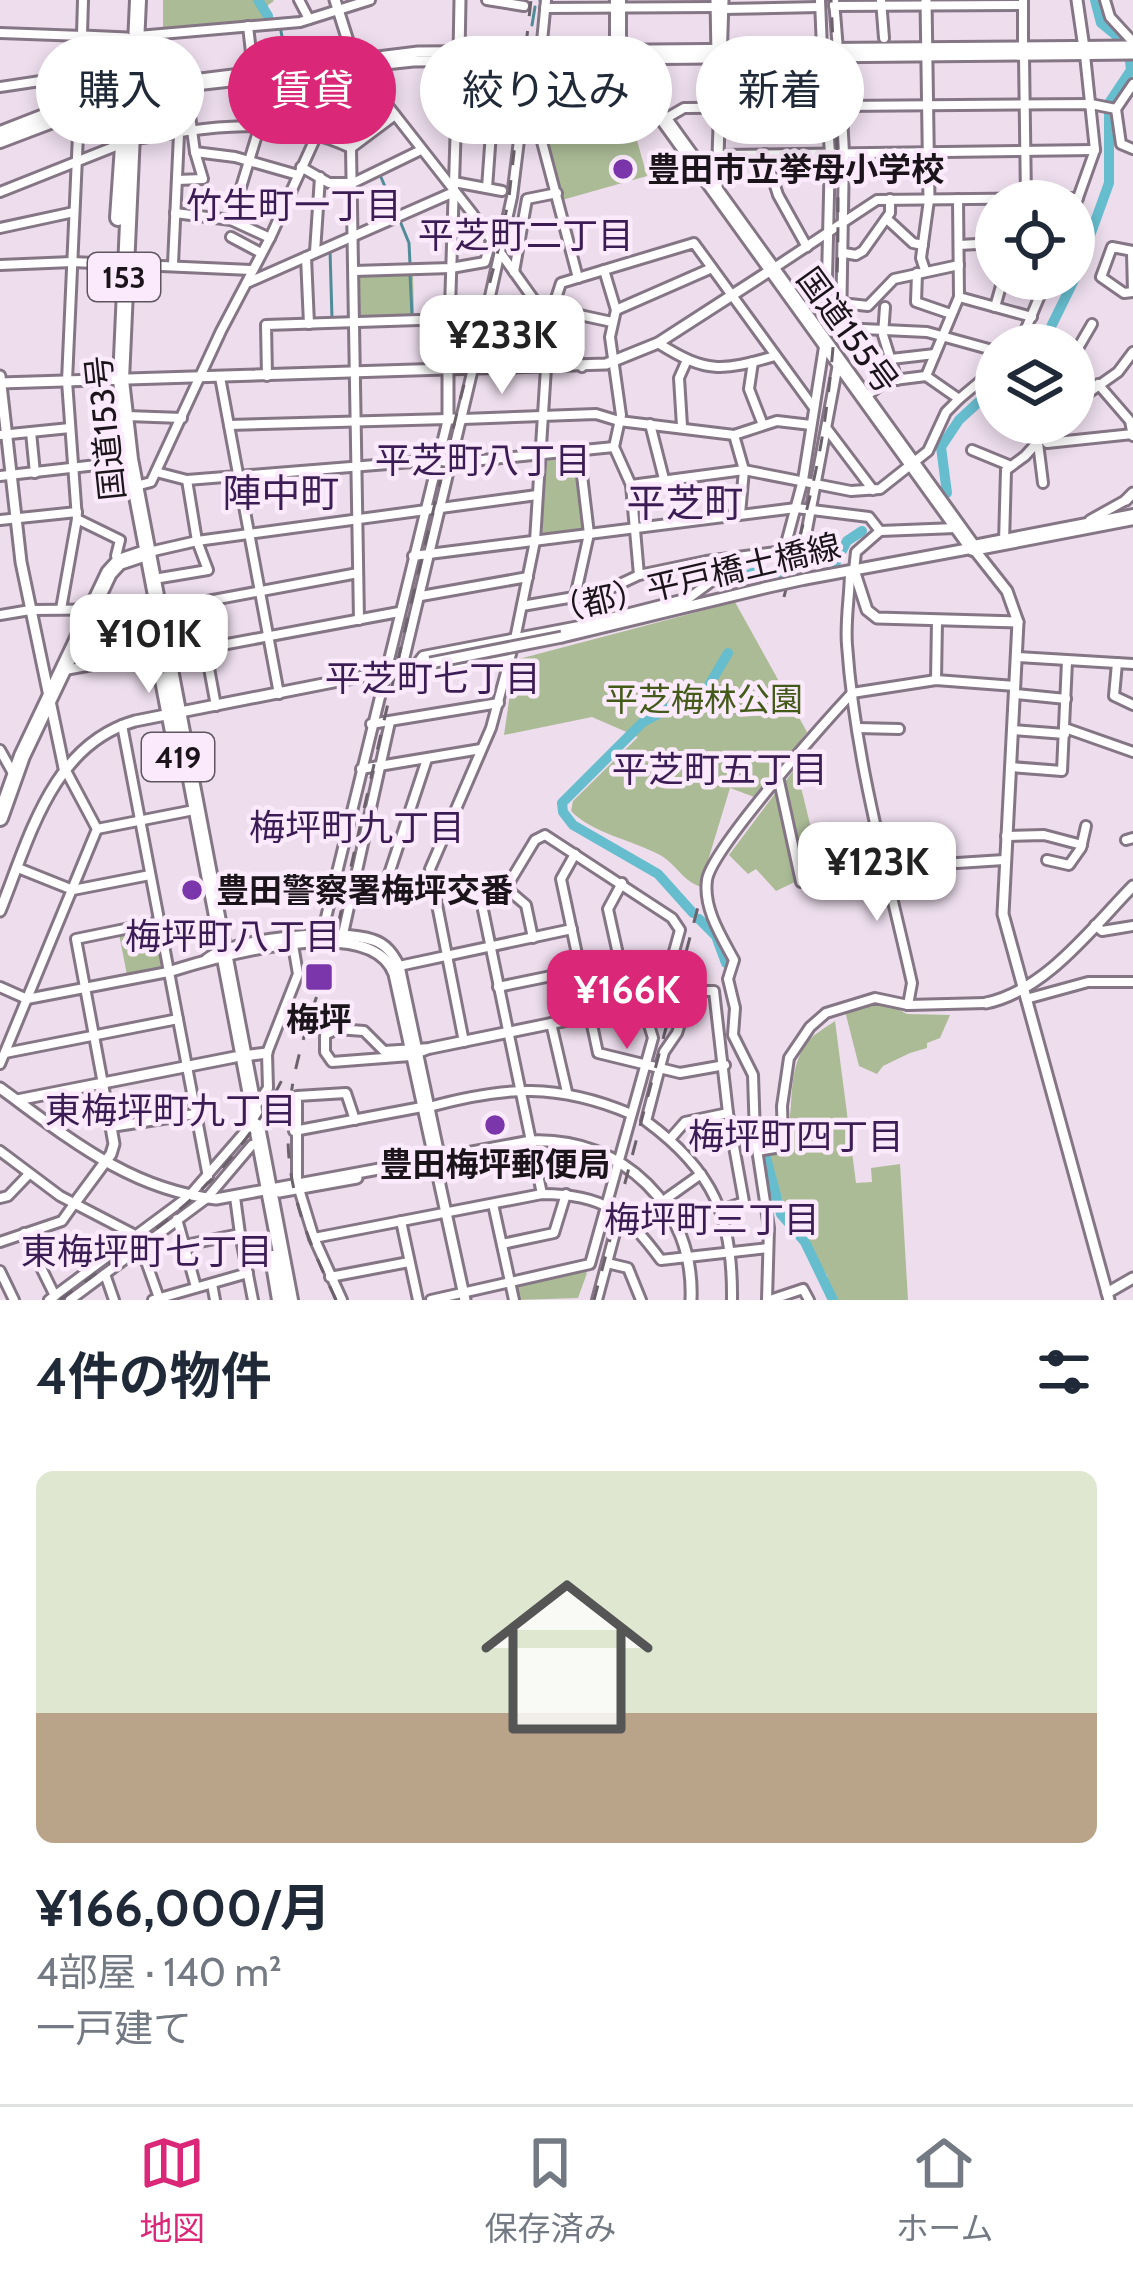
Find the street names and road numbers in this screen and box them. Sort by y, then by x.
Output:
road number: 153 [88,253,160,301]
street label: 国道155号 [789,259,907,401]
street label: 国道153号 [78,354,132,502]
street label: （都）平戸橋土橋線 [546,525,844,631]
road number: 419 [142,733,214,781]

